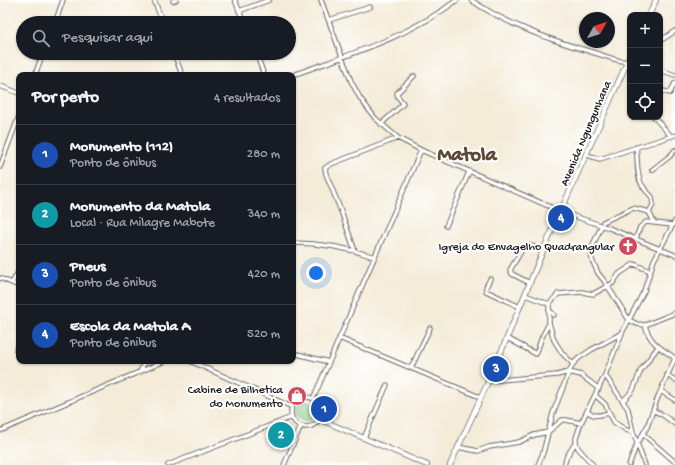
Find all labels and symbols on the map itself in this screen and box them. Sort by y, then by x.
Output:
north arrow [579,12,615,48]
street label: Avenida Ngungunhana [558,79,615,189]
district label: Matola [437,145,497,168]
pin: 4 [548,203,574,233]
church icon: Igreja do Envagelho Quadrangular [617,235,639,257]
place label: Igreja do Envagelho Quadrangular [438,241,616,255]
your location [306,263,326,283]
pin: 3 [483,354,509,384]
place label: Cabine de Bilhetica do Monumento [188,384,283,412]
shop icon: Cabine de Bilhetica do Monumento [286,385,308,407]
pin: 1 [311,394,337,424]
pin: 2 [268,420,294,450]

